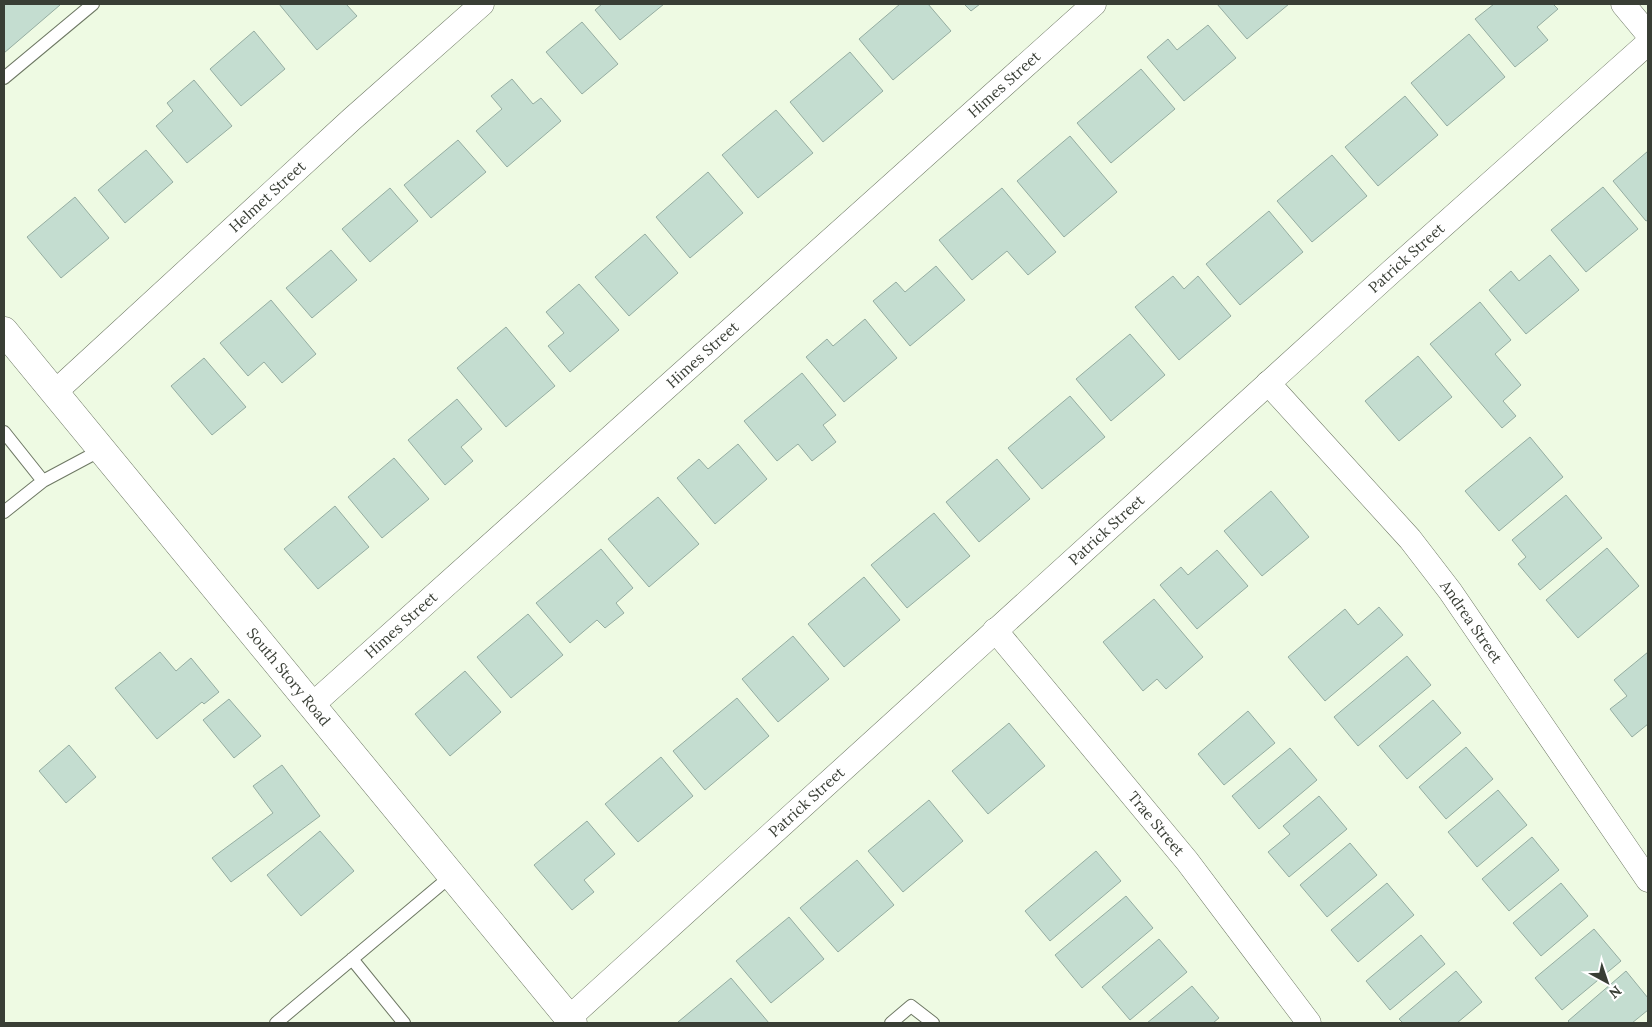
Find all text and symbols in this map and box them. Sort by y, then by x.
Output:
street label: Himes Street [964,47,1044,122]
street label: Helmet Street [225,156,310,236]
street label: Patrick Street [1364,219,1448,297]
street label: Himes Street [662,317,743,392]
street label: Patrick Street [1064,490,1148,569]
street label: Andrea Street [1436,576,1507,667]
street label: Himes Street [361,587,441,662]
street label: South Story Road [243,624,335,730]
street label: Patrick Street [765,763,848,841]
street label: Trae Street [1124,787,1189,860]
north arrow [1582,957,1632,1007]
text: N [1605,982,1625,1002]

